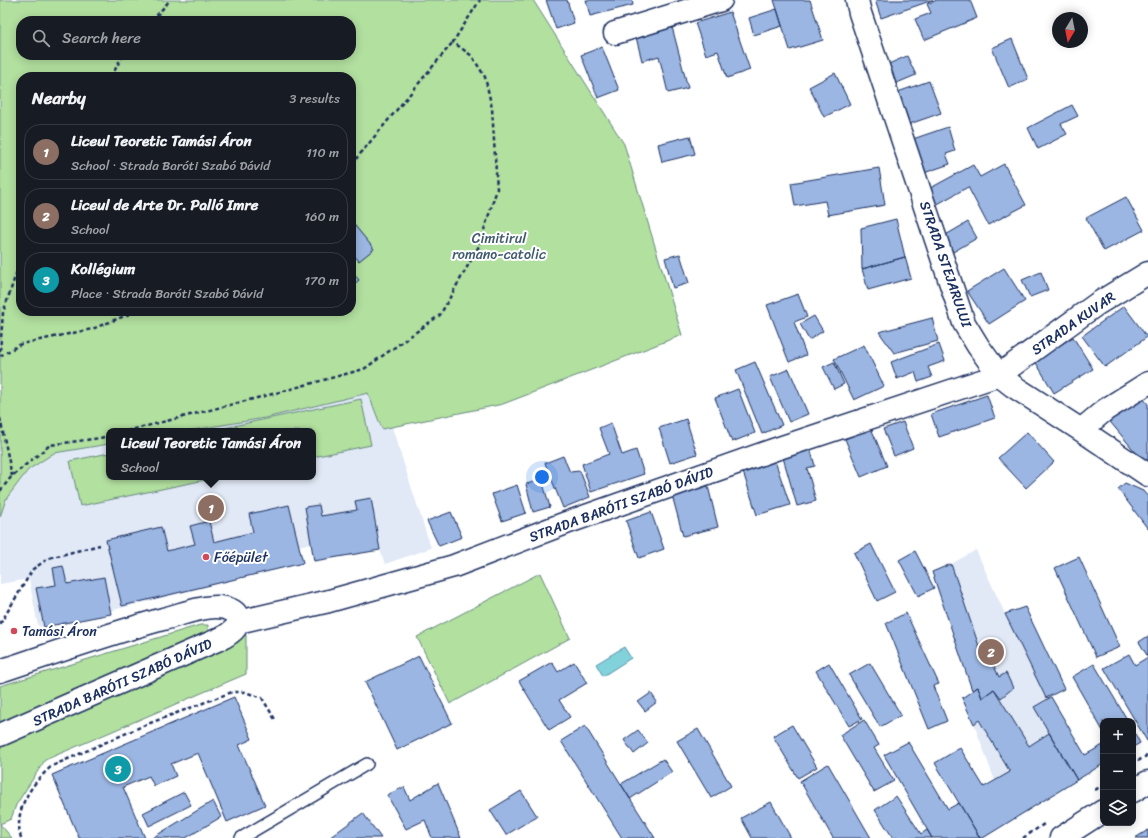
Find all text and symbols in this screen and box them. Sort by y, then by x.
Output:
north arrow [1052,12,1088,48]
search box [16,16,356,60]
text: Search here [62,25,141,51]
icon: search [30,27,52,49]
text: Nearby [32,83,86,113]
text: 3 results [289,87,340,110]
text: Liceul Teoretic Tamási Áron [71,128,252,154]
text: 1 [43,141,49,164]
text: 110 m [306,141,339,164]
text: School · Strada Baróti Szabó Dávid [71,154,270,177]
text: Liceul de Arte Dr. Palló Imre [71,192,258,218]
street label: STRADA STEJARULUI [912,197,979,332]
text: 2 [42,205,50,228]
text: 160 m [304,205,339,228]
text: School [71,218,109,241]
park label: Cimitirul romano-catolic [452,226,546,267]
text: Kollégium [71,256,135,282]
text: 3 [42,269,50,292]
text: 170 m [304,269,339,292]
text: Place · Strada Baróti Szabó Dávid [71,282,263,305]
street label: STRADA KUVAR [1026,285,1121,362]
popup [106,428,316,480]
text: Liceul Teoretic Tamási Áron [121,430,301,456]
text: School [121,456,159,479]
street label: STRADA BARÓTI SZABÓ DÁVID [525,459,717,550]
your location [532,467,552,487]
pin: 1 [198,493,224,523]
place label: Főépület [214,545,269,570]
marker: Főépület [201,552,211,562]
place label: Tamási Áron [22,619,97,644]
marker: Tamási Áron [9,626,19,636]
street label: STRADA BARÓTI SZABÓ DÁVID [28,631,217,733]
pin: 2 [978,637,1004,667]
map controls [1100,718,1136,826]
button: + [1100,718,1136,754]
pin: 3 [105,754,131,784]
button: − [1100,754,1136,790]
button: layers [1100,790,1136,826]

